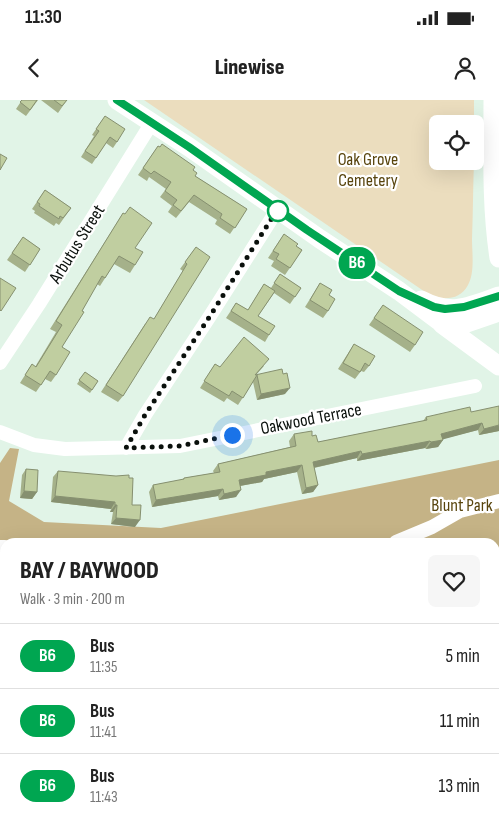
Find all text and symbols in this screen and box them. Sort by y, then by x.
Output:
text: 11:30 [25,6,62,29]
icon: back [20,54,48,82]
text: Linewise [215,54,284,81]
icon: person [451,54,479,82]
map controls [429,115,484,170]
button: locate [429,115,484,170]
park label: Oak Grove Cemetery [338,149,398,191]
street label: Arbutus Street [44,200,110,288]
unlabelled marker [267,200,289,222]
line badge: B6 [334,247,380,279]
text: B6 [348,252,366,273]
street label: Oakwood Terrace [259,399,363,439]
your location [220,423,245,448]
park label: Blunt Park [431,495,493,516]
button: heart [428,555,480,607]
text: BAY / BAYWOOD [20,556,159,585]
text: Walk · 3 min · 200 m [20,590,125,609]
text: Bus [90,635,115,658]
text: B6 [39,645,56,666]
text: 5 min [445,645,480,668]
text: 11:35 [90,658,117,677]
text: Bus [90,700,115,723]
text: B6 [39,710,56,731]
text: 11 min [440,710,480,733]
text: 11:41 [90,723,117,742]
text: Bus [90,765,115,788]
text: B6 [39,775,56,796]
text: 13 min [439,775,480,798]
text: 11:43 [90,788,118,807]

